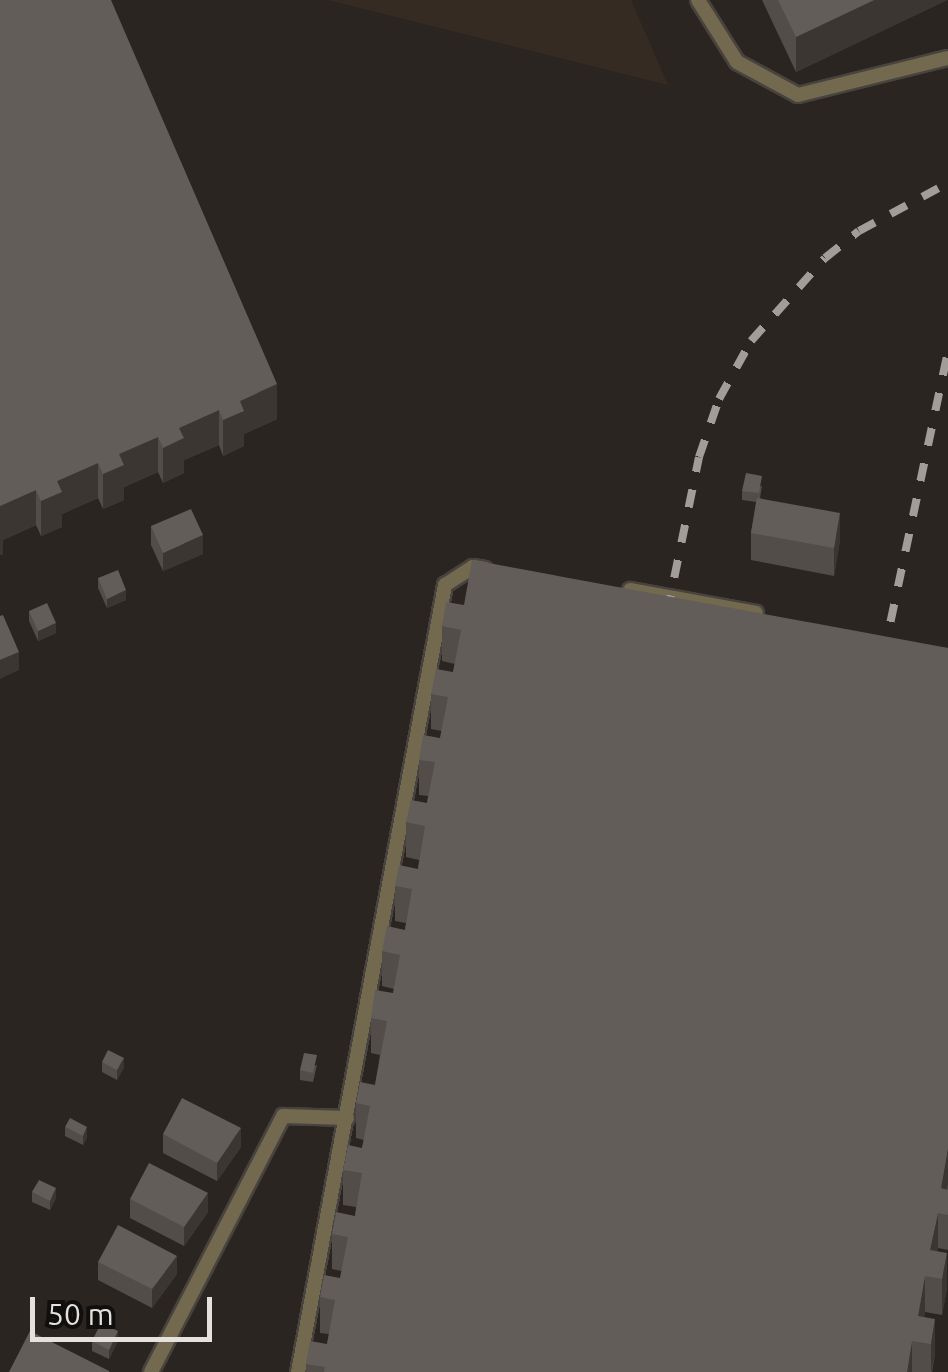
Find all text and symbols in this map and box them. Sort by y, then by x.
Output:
scale bar [35,1277,218,1339]
text: 50 m [47,1297,114,1331]

